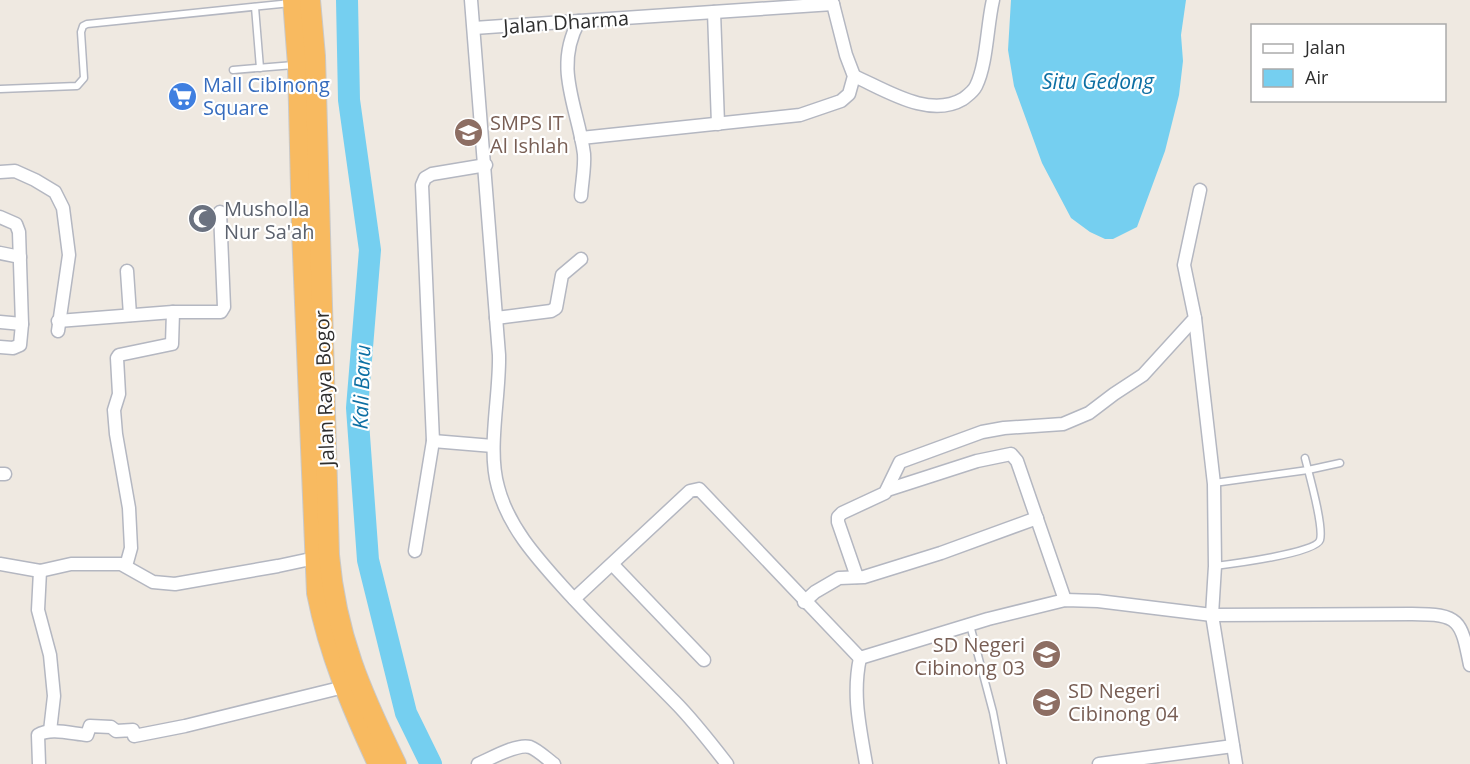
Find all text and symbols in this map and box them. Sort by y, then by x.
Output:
street label: Jalan Dharma [500,4,630,40]
legend [1251,24,1446,102]
text: Jalan [1303,35,1345,59]
text: Air [1305,65,1329,89]
water label: Situ Gedong [1042,67,1155,95]
place label: Mall Cibinong Square [203,71,330,121]
supermarket icon: Mall Cibinong Square [166,80,198,112]
place label: SMPS IT Al Ishlah [490,109,569,159]
school or university icon: SMPS IT Al Ishlah [453,117,485,149]
place label: Musholla Nur Sa'ah [224,195,315,245]
mosque icon: Musholla Nur Sa'ah [187,203,219,235]
street label: Jalan Raya Bogor [308,310,340,468]
water label: Kali Baru [346,344,376,430]
place label: SD Negeri Cibinong 03 [915,631,1025,681]
school or university icon: SD Negeri Cibinong 03 [1030,639,1062,671]
place label: SD Negeri Cibinong 04 [1068,677,1179,727]
school or university icon: SD Negeri Cibinong 04 [1031,686,1063,718]

